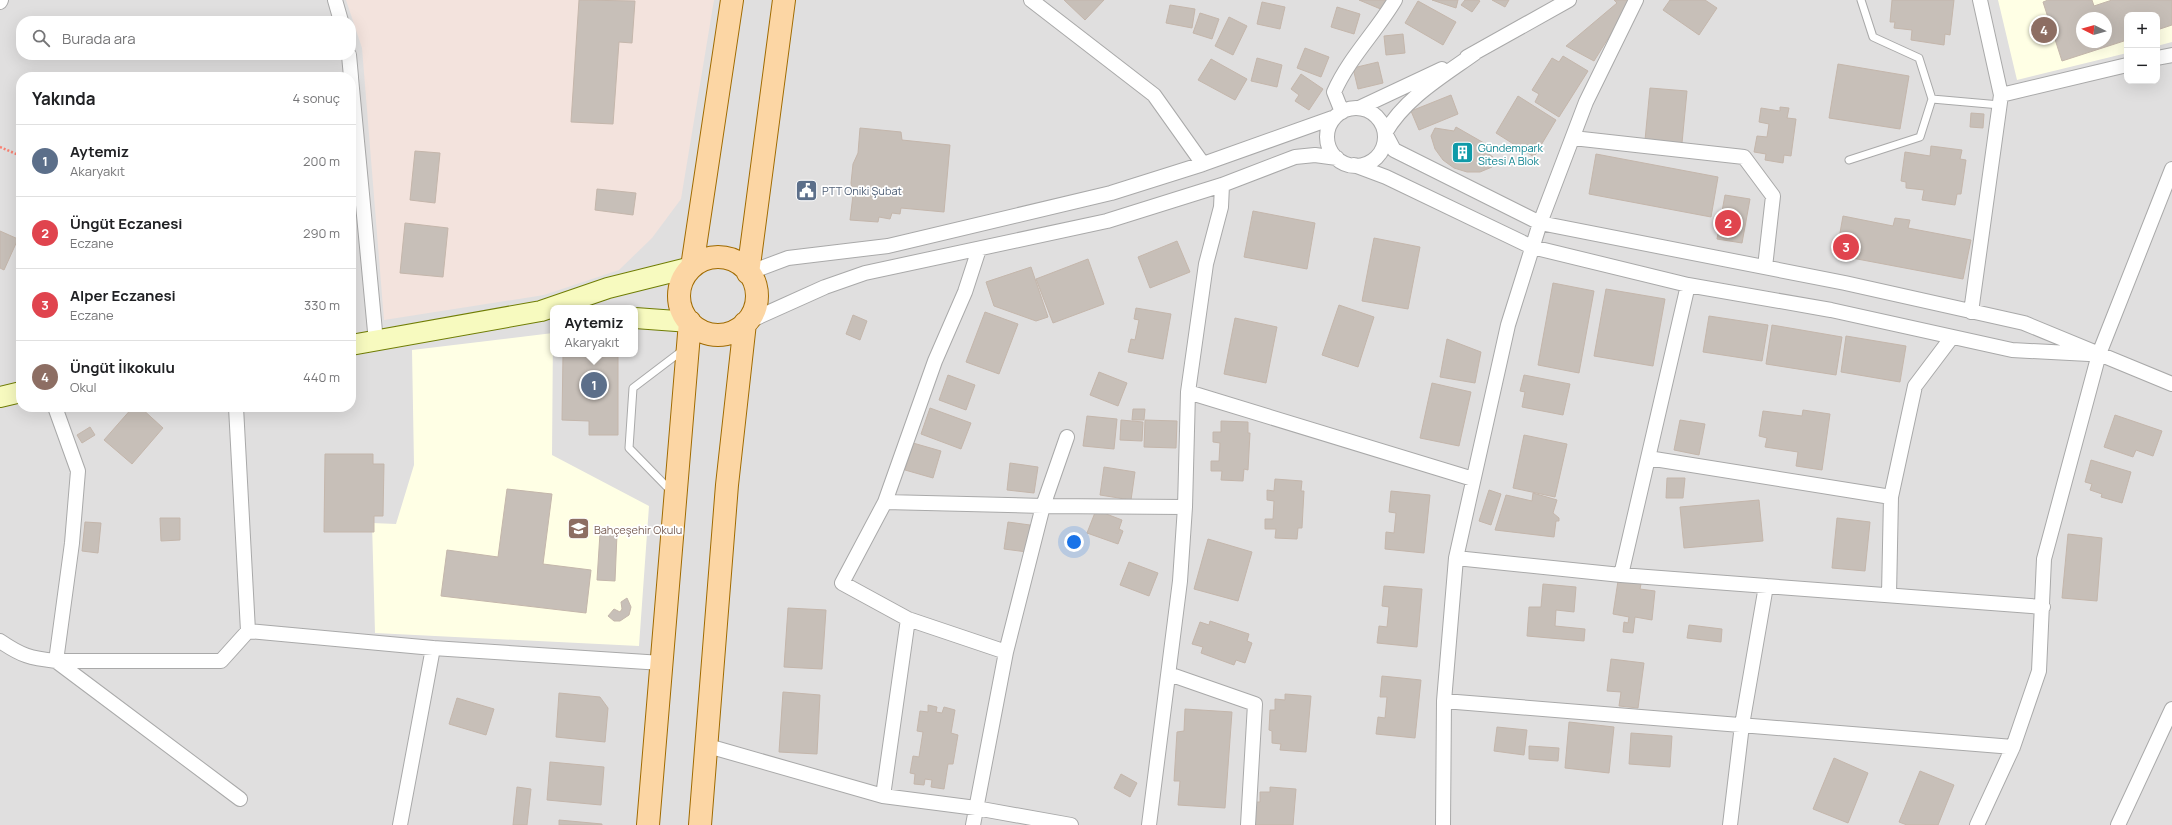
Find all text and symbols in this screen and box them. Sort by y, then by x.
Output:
north arrow [2076,12,2112,48]
map controls [2124,12,2160,84]
button: + [2124,12,2160,48]
pin: 4 [2031,15,2057,45]
search box [16,16,356,60]
icon: search [30,27,52,49]
text: Burada ara [62,28,136,49]
button: − [2124,48,2160,84]
text: Yakında [32,87,96,110]
text: 4 sonuç [293,89,340,107]
building icon: Gündempark Sitesi A Blok [1450,140,1476,166]
place label: Gündempark Sitesi A Blok [1478,140,1543,168]
text: Aytemiz [70,141,129,162]
text: 1 [42,152,48,170]
text: 200 m [303,152,340,170]
text: Akaryakıt [70,162,125,180]
public building icon: PTT Oniki Şubat [793,177,819,203]
place label: PTT Oniki Şubat [822,183,902,198]
pin: 2 [1715,208,1741,238]
text: Üngüt Eczanesi [70,213,183,234]
text: 2 [41,224,49,242]
text: 290 m [303,224,340,242]
pin: 3 [1833,232,1859,262]
text: Eczane [70,234,114,252]
text: Alper Eczanesi [70,285,176,306]
text: 3 [41,296,49,314]
text: 330 m [304,296,340,314]
popup [550,305,638,357]
text: Eczane [70,306,114,324]
text: Aytemiz [565,312,623,333]
text: Akaryakıt [565,333,620,351]
text: Üngüt İlkokulu [70,357,175,378]
text: 4 [41,368,49,386]
text: 440 m [303,368,340,386]
pin: 1 [581,370,607,400]
text: Okul [70,378,97,396]
school or university icon: Bahçeşehir Okulu [566,516,592,542]
place label: Bahçeşehir Okulu [594,522,682,537]
your location [1064,532,1084,552]

